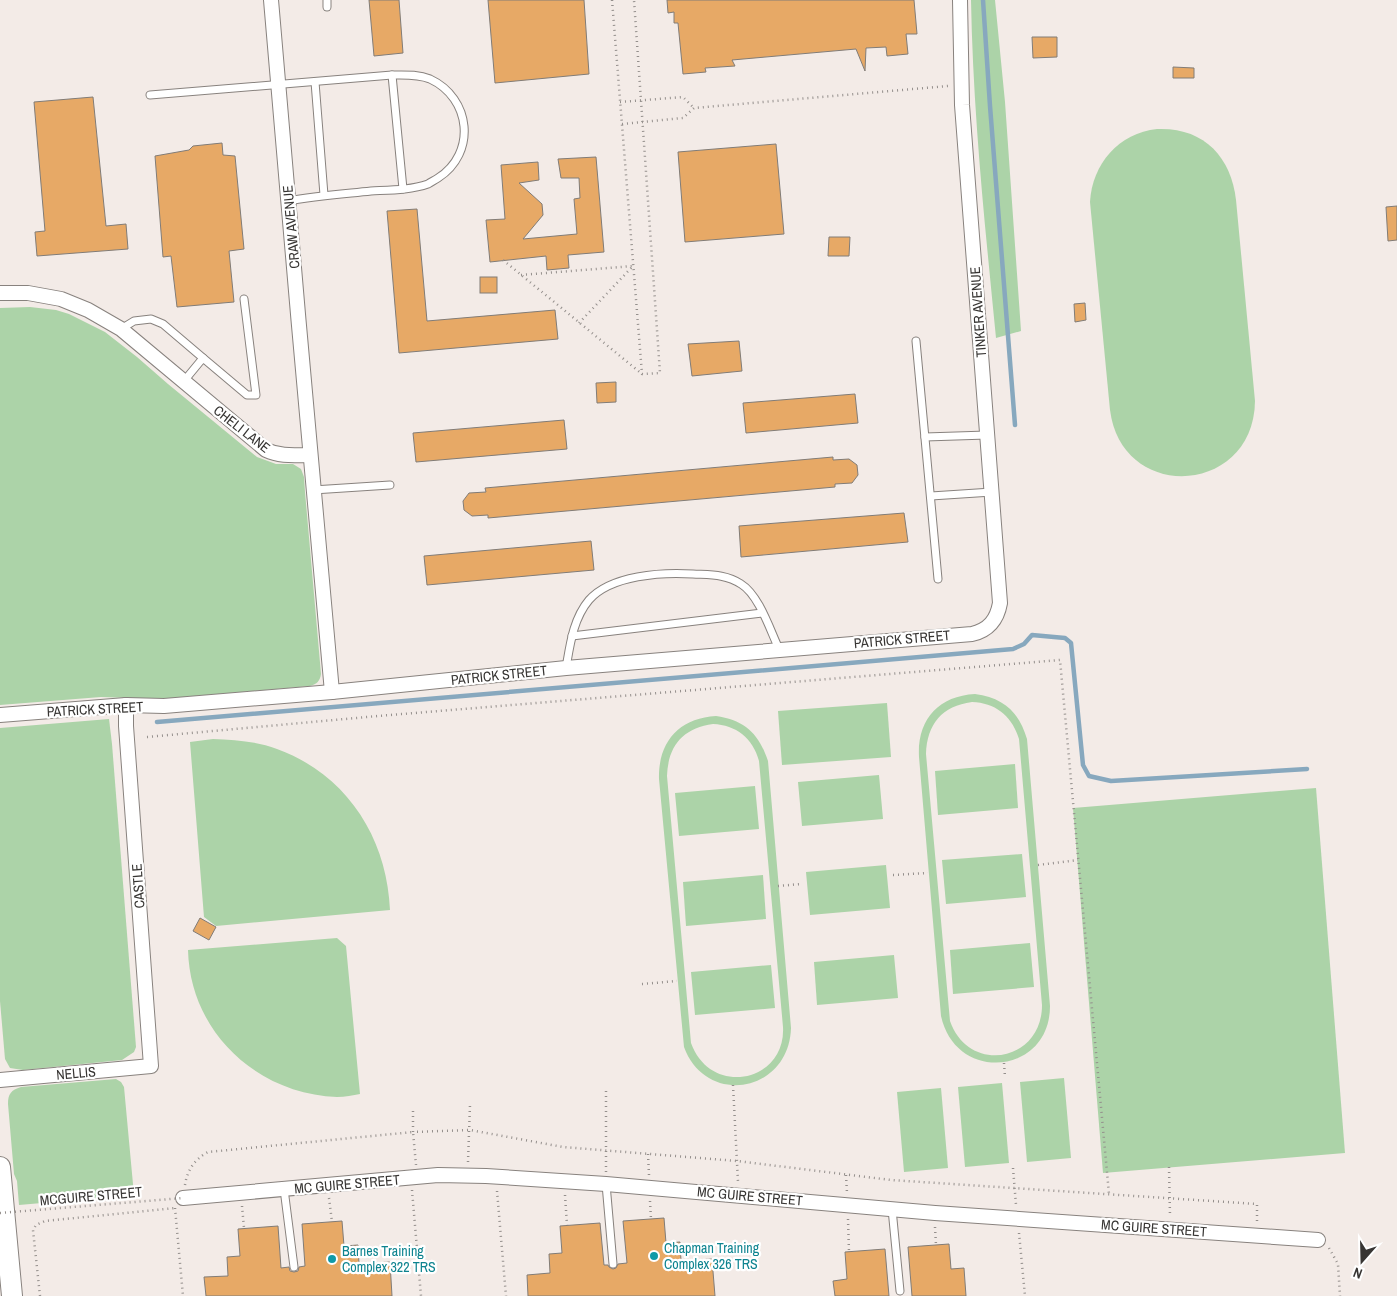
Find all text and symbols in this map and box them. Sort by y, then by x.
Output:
street label: CRAW AVENUE [278,185,304,269]
street label: TINKER AVENUE [966,266,990,358]
street label: CHELI LANE [210,401,274,457]
street label: PATRICK STREET [853,626,951,652]
street label: PATRICK STREET [450,661,548,689]
street label: PATRICK STREET [46,697,144,721]
street label: CASTLE [127,863,149,909]
street label: NELLIS [56,1062,97,1084]
street label: MC GUIRE STREET [293,1170,401,1198]
street label: MC GUIRE STREET [696,1182,804,1210]
street label: MCGUIRE STREET [39,1183,143,1209]
street label: MC GUIRE STREET [1101,1215,1207,1241]
north arrow [1337,1236,1387,1286]
place label: Chapman Training Complex 326 TRS [664,1239,760,1273]
place label: Barnes Training Complex 322 TRS [342,1242,436,1276]
marker: Chapman Training Complex 326 TRS [648,1250,660,1262]
marker: Barnes Training Complex 322 TRS [326,1253,338,1265]
text: N [1351,1263,1365,1283]

